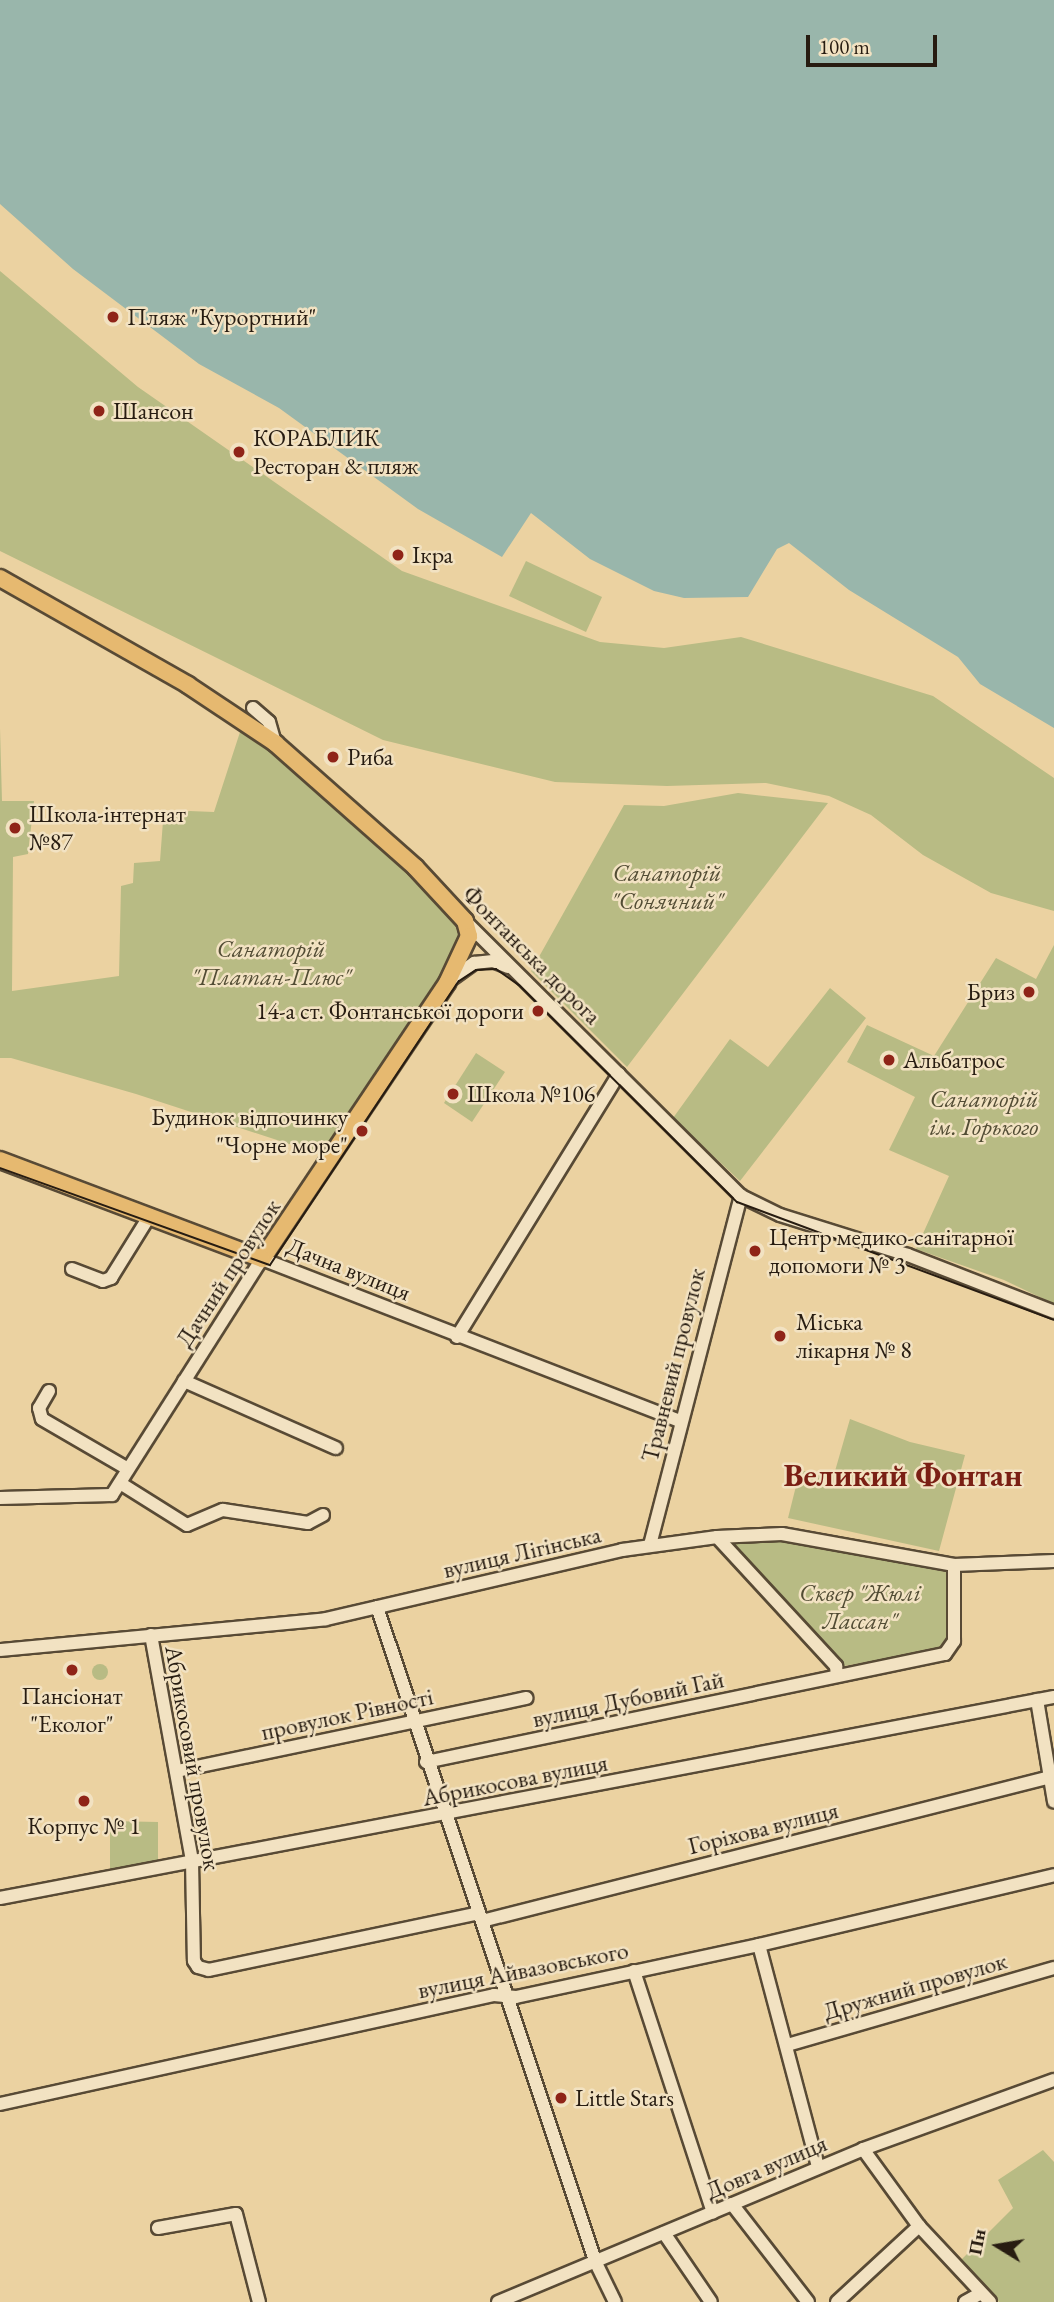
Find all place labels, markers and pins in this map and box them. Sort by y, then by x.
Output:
place label: Пляж "Курортний" [127,303,317,331]
marker: Пляж "Курортний" [105,309,121,325]
place label: Шансон [113,397,194,425]
marker: Шансон [91,403,107,419]
place label: КОРАБЛИК Ресторан & пляж [253,424,419,480]
marker: КОРАБЛИК Ресторан & пляж [231,444,247,460]
place label: Ікра [412,541,453,569]
marker: Ікра [390,547,406,563]
place label: Риба [347,743,393,771]
marker: Риба [325,749,341,765]
place label: Школа-інтернат №87 [29,800,186,856]
marker: Школа-інтернат №87 [7,820,23,836]
place label: Бриз [967,978,1015,1006]
marker: Бриз [1021,984,1037,1000]
place label: 14-а ст. Фонтанської дороги [256,997,524,1025]
marker: 14-а ст. Фонтанської дороги [530,1003,546,1019]
place label: Альбатрос [903,1046,1005,1074]
marker: Альбатрос [881,1052,897,1068]
place label: Школа №106 [467,1080,595,1108]
marker: Школа №106 [445,1086,461,1102]
place label: Будинок відпочинку "Чорне море" [151,1103,348,1159]
marker: Будинок відпочинку "Чорне море" [354,1123,370,1139]
place label: Центр медико-санітарної допомоги № 3 [769,1223,1014,1279]
marker: Центр медико-санітарної допомоги № 3 [747,1243,763,1259]
place label: Міська лікарня № 8 [796,1308,912,1364]
marker: Міська лікарня № 8 [770,1326,790,1346]
marker: Пансіонат "Еколог" [64,1662,80,1678]
place label: Пансіонат "Еколог" [21,1682,123,1738]
marker: Корпус № 1 [76,1793,92,1809]
place label: Корпус № 1 [27,1812,141,1840]
place label: Little Stars [575,2084,674,2112]
marker: Little Stars [553,2090,569,2106]

